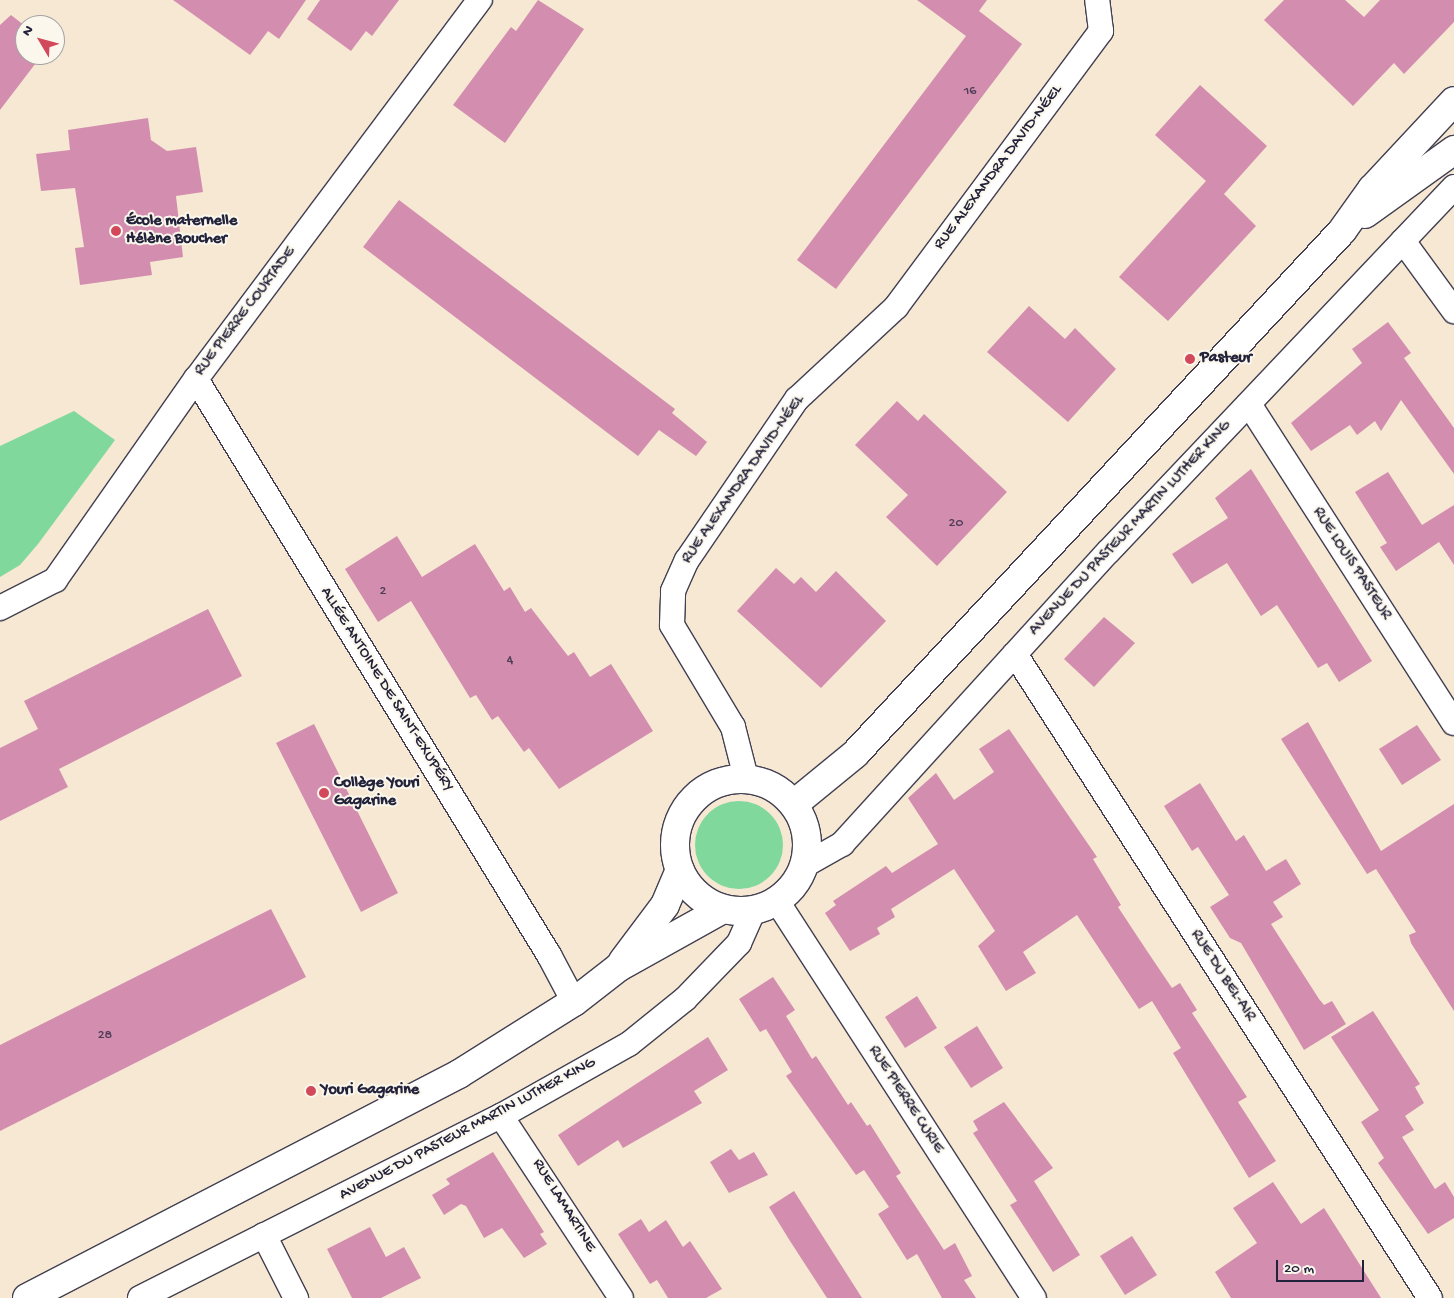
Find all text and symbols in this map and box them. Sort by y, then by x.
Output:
north arrow [15,15,65,65]
text: N [19,23,38,40]
street label: RUE ALEXANDRA DAVID-NÉEL [931,82,1067,254]
house number: 16 [964,84,976,100]
place label: École maternelle Hélène Boucher [126,212,237,250]
marker: École maternelle Hélène Boucher [110,225,122,237]
street label: RUE PIERRE COURTADE [191,244,301,380]
place label: Pasteur [1200,349,1252,369]
marker: Pasteur [1184,353,1196,365]
street label: RUE ALEXANDRA DAVID-NÉEL [678,392,810,568]
street label: AVENUE DU PASTEUR MARTIN LUTHER KING [1026,417,1236,641]
street label: RUE LOUIS PASTEUR [1307,504,1395,624]
house number: 20 [949,516,963,532]
street label: ALLÉE ANTOINE DE SAINT-EXUPÉRY [315,584,457,796]
house number: 2 [380,584,386,600]
house number: 4 [507,653,513,669]
place label: Collège Youri Gagarine [334,774,420,812]
marker: Collège Youri Gagarine [318,787,330,799]
street label: RUE DU BEL-AIR [1185,927,1259,1025]
house number: 28 [98,1028,112,1044]
street label: RUE PIERRE CURIE [863,1043,947,1157]
street label: AVENUE DU PASTEUR MARTIN LUTHER KING [337,1054,599,1206]
place label: Youri Gagarine [321,1081,419,1101]
marker: Youri Gagarine [305,1085,317,1097]
street label: RUE LAMARTINE [527,1156,599,1256]
scale bar [1279,1250,1366,1282]
text: 20 m [1284,1260,1314,1278]

